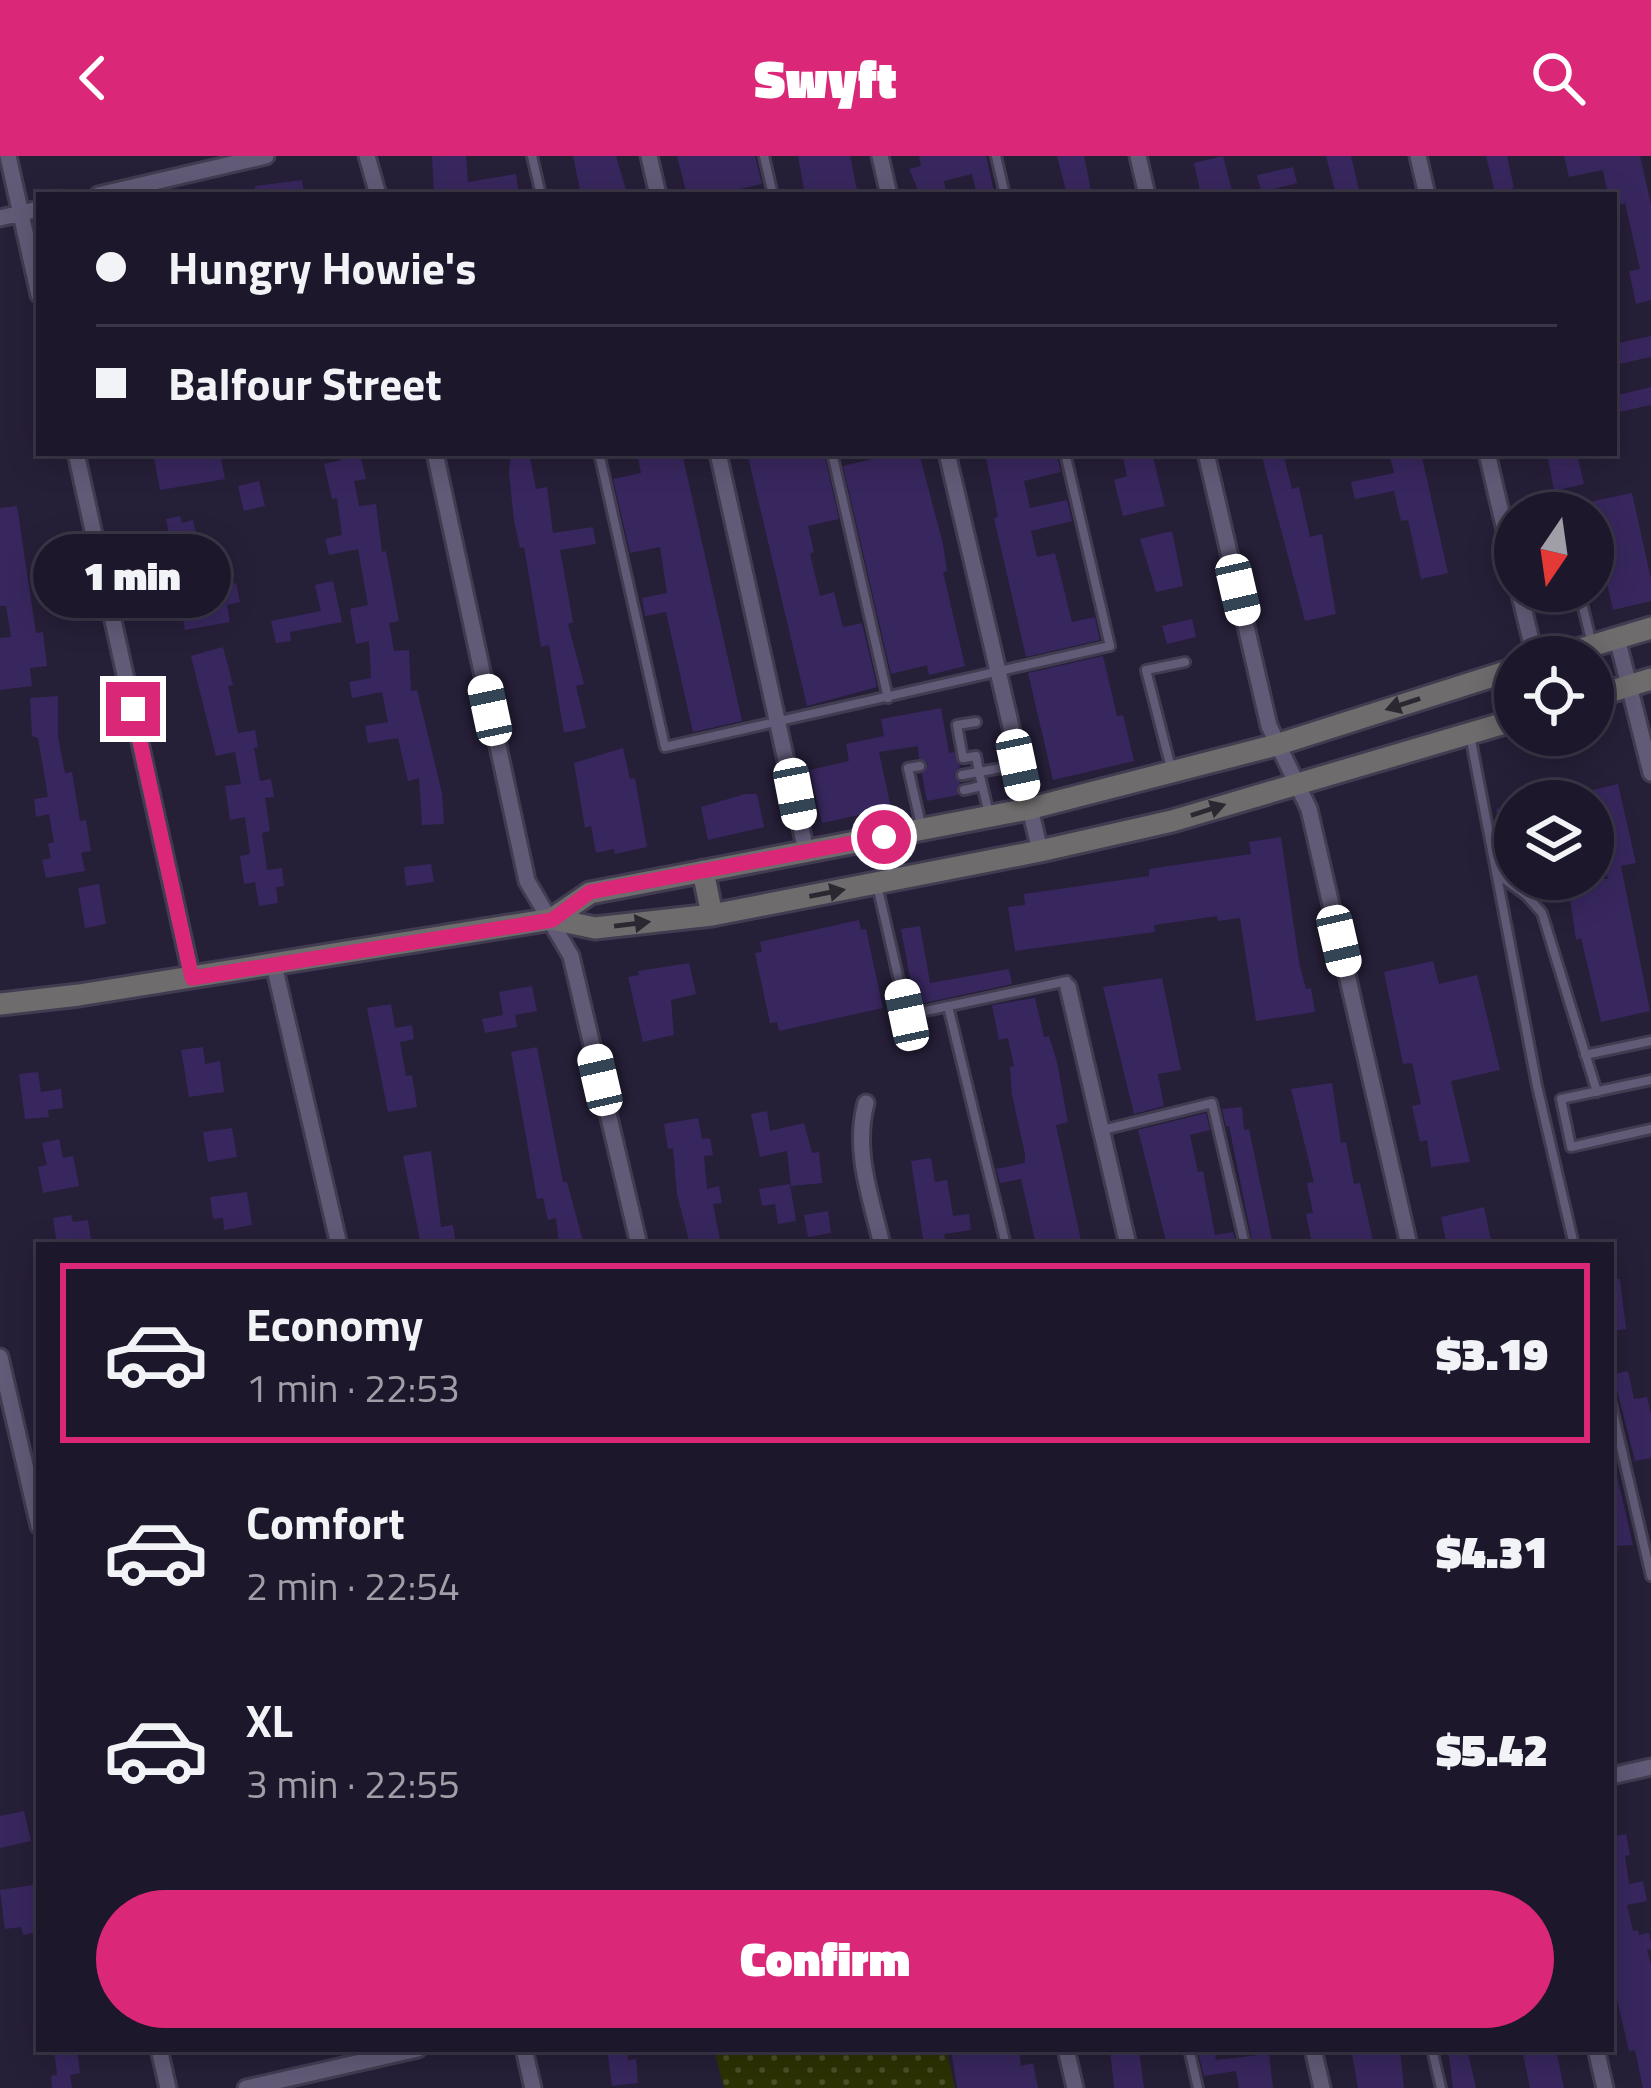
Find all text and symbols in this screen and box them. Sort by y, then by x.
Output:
text: Swyft [754,37,897,119]
icon: back [60,45,126,111]
icon: search [1525,45,1591,111]
text: Hungry Howie's [168,233,476,301]
text: Balfour Street [168,349,442,417]
north arrow [1494,492,1614,612]
map controls [1494,492,1614,900]
callout: 1 min [34,535,232,619]
text: 1 min [84,546,180,605]
car [1212,551,1264,629]
button: locate [1494,636,1614,756]
car [465,671,515,749]
route end [106,682,160,736]
one-way arrow [1384,695,1421,714]
car [993,726,1043,804]
car [770,755,820,833]
button: layers [1494,780,1614,900]
one-way arrow [1190,799,1227,818]
route start [857,810,911,864]
one-way arrow [809,883,847,902]
car [1313,902,1365,980]
one-way arrow [614,915,651,934]
car [882,976,932,1054]
car [574,1041,626,1119]
text: Economy [246,1290,423,1358]
icon: car [102,1299,210,1407]
text: $3.19 [1436,1319,1548,1387]
text: 1 min · 22:53 [246,1358,460,1417]
text: Comfort [246,1488,405,1556]
icon: car [102,1497,210,1605]
text: $4.31 [1436,1517,1548,1585]
text: 2 min · 22:54 [246,1556,460,1615]
text: XL [246,1686,293,1754]
icon: car [102,1695,210,1803]
text: $5.42 [1436,1715,1548,1783]
text: 3 min · 22:55 [246,1754,460,1813]
button: Confirm [96,1890,1554,2028]

